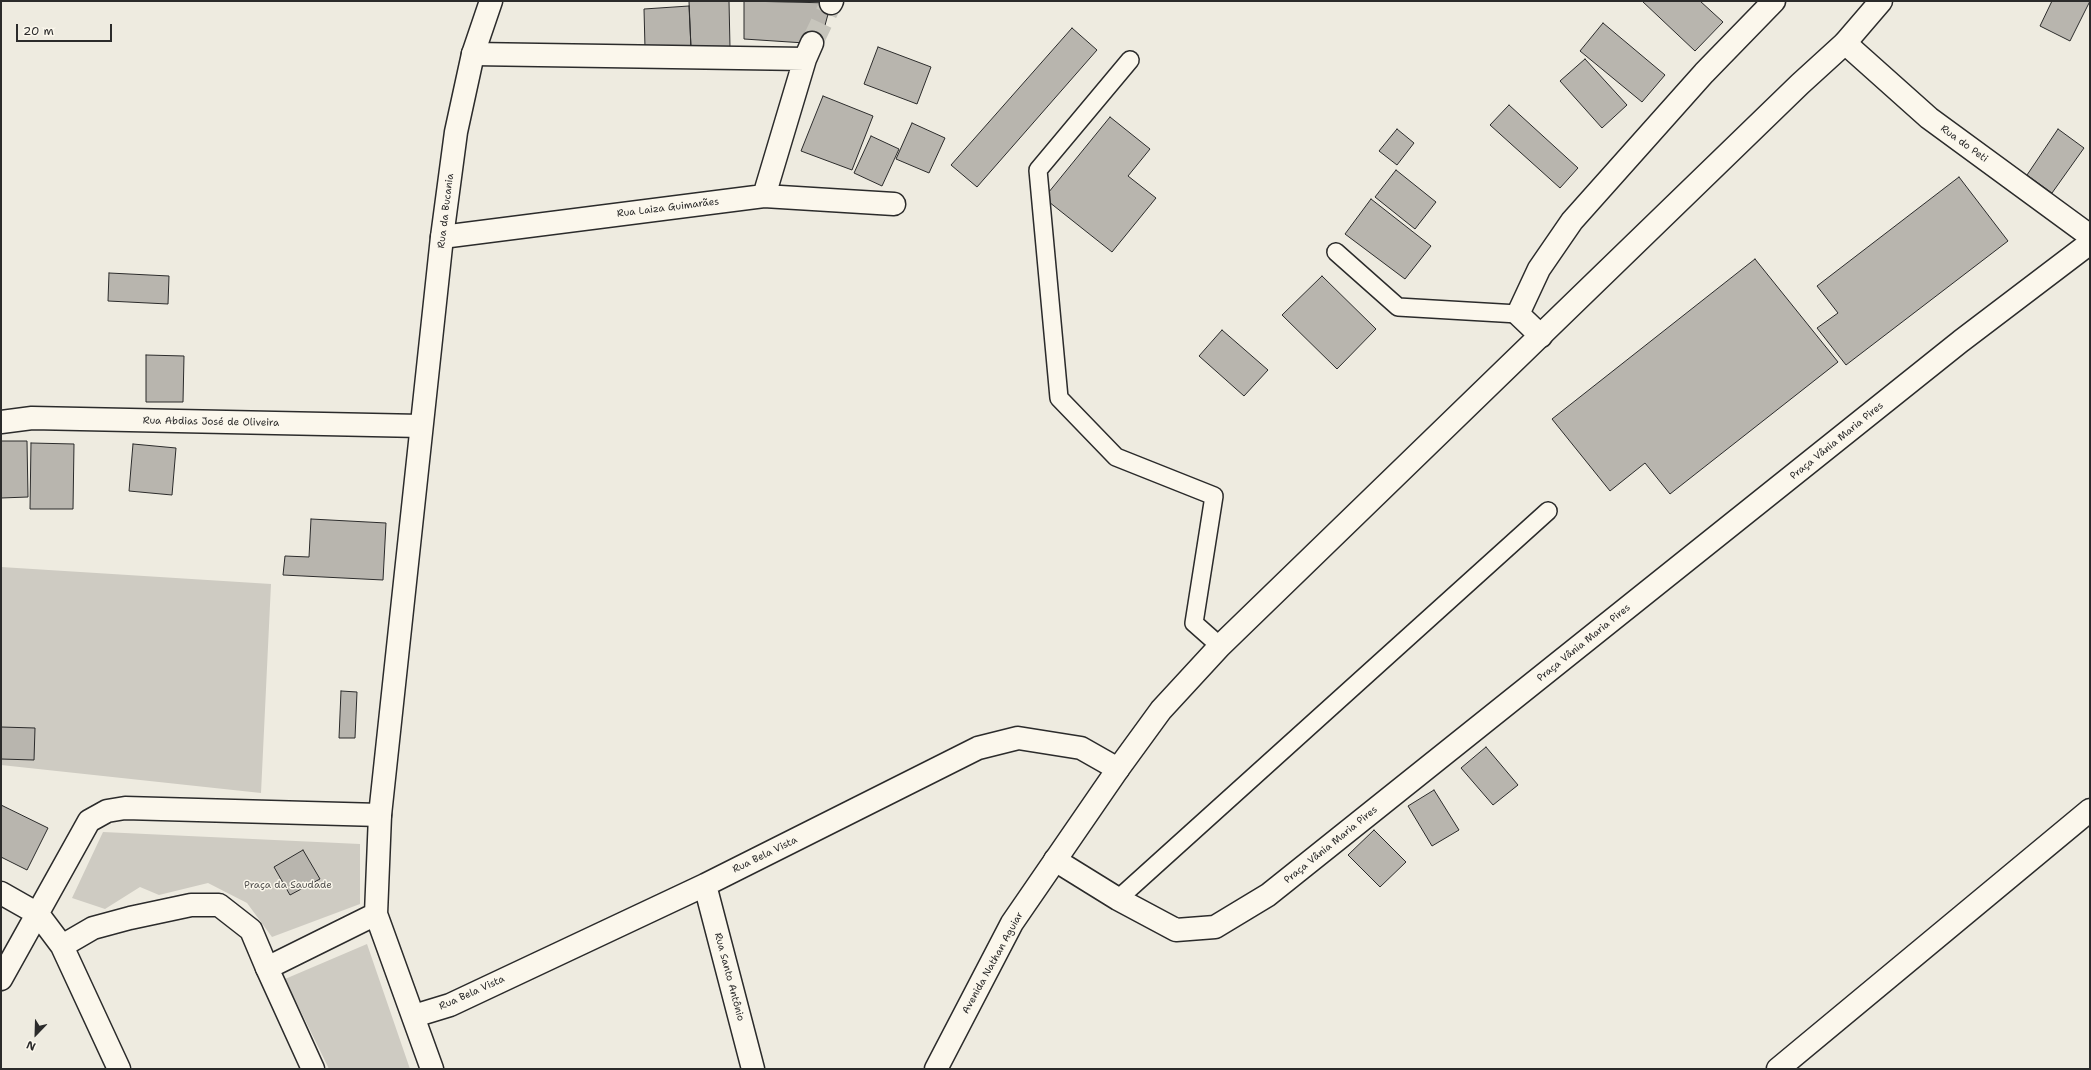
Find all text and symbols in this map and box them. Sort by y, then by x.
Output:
scale bar [18,16,114,42]
text: 20 m [23,23,54,39]
street label: Rua do Peti [1938,123,1990,165]
street label: Rua da Bucania [435,173,457,249]
street label: Rua Laiza Guimarães [616,196,720,220]
street label: Praça Vânia Maria Pires [1788,400,1886,482]
street label: Rua Abdias José de Oliveira [143,415,279,429]
street label: Praça Vânia Maria Pires [1535,602,1633,684]
street label: Praça Vânia Maria Pires [1282,804,1380,886]
street label: Rua Bela Vista [731,834,799,876]
park label: Praça da Saudade [244,879,332,891]
street label: Avenida Nathan Aguiar [960,910,1026,1016]
street label: Rua Santo Antônio [711,931,747,1023]
street label: Rua Bela Vista [437,973,507,1013]
north arrow [16,1014,56,1054]
text: N [24,1037,38,1054]

